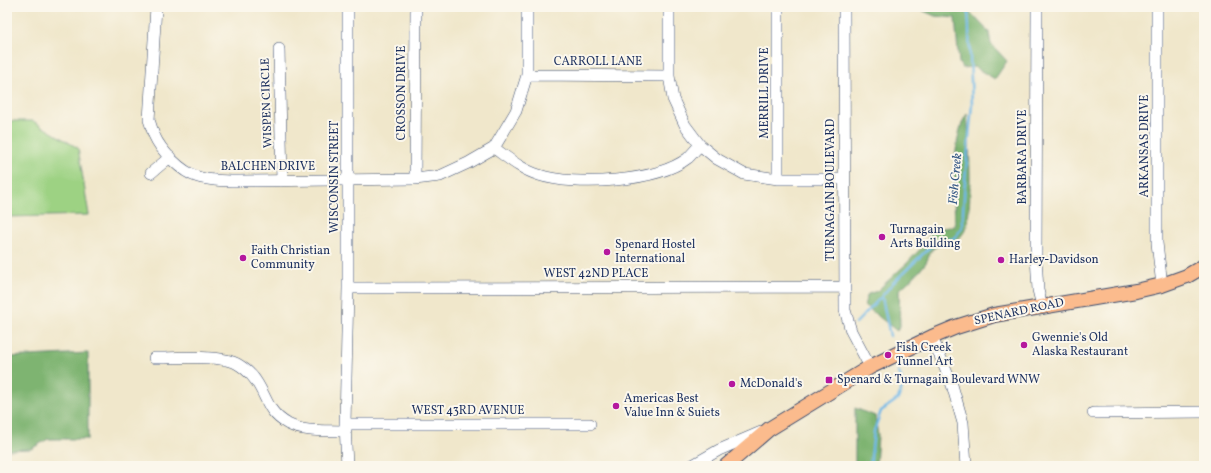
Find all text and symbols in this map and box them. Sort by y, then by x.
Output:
street label: CROSSON DRIVE [394,46,410,140]
street label: MERRILL DRIVE [757,47,773,139]
street label: CARROLL LANE [554,54,642,70]
street label: WISPEN CIRCLE [257,58,277,148]
street label: ARKANSAS DRIVE [1137,95,1153,197]
street label: BARBARA DRIVE [1015,109,1031,205]
street label: TURNAGAIN BOULEVARD [823,118,839,261]
street label: WISCONSIN STREET [327,121,343,233]
water label: Fish Creek [945,152,967,206]
street label: BALCHEN DRIVE [221,159,315,175]
place label: Turnagain Arts Building [890,222,960,252]
marker: Turnagain Arts Building [877,232,887,242]
place label: Spenard Hostel International [615,237,696,267]
place label: Faith Christian Community [251,243,330,273]
marker: Spenard Hostel International [602,247,612,257]
place label: Harley-Davidson [1009,252,1099,268]
marker: Faith Christian Community [238,253,248,263]
marker: Harley-Davidson [996,255,1006,265]
street label: WEST 42ND PLACE [543,266,649,282]
street label: SPENARD ROAD [973,295,1066,329]
place label: Gwennie's Old Alaska Restaurant [1032,330,1128,360]
place label: Fish Creek Tunnel Art [896,340,953,370]
marker: Gwennie's Old Alaska Restaurant [1019,340,1029,350]
marker: Fish Creek Tunnel Art [883,350,893,360]
place label: Spenard & Turnagain Boulevard WNW [837,372,1040,388]
marker: Spenard & Turnagain Boulevard WNW [824,375,834,385]
place label: McDonald's [740,376,802,392]
marker: McDonald's [727,379,737,389]
place label: Americas Best Value Inn & Suiets [624,391,720,421]
marker: Americas Best Value Inn & Suiets [611,401,621,411]
street label: WEST 43RD AVENUE [412,403,524,419]

